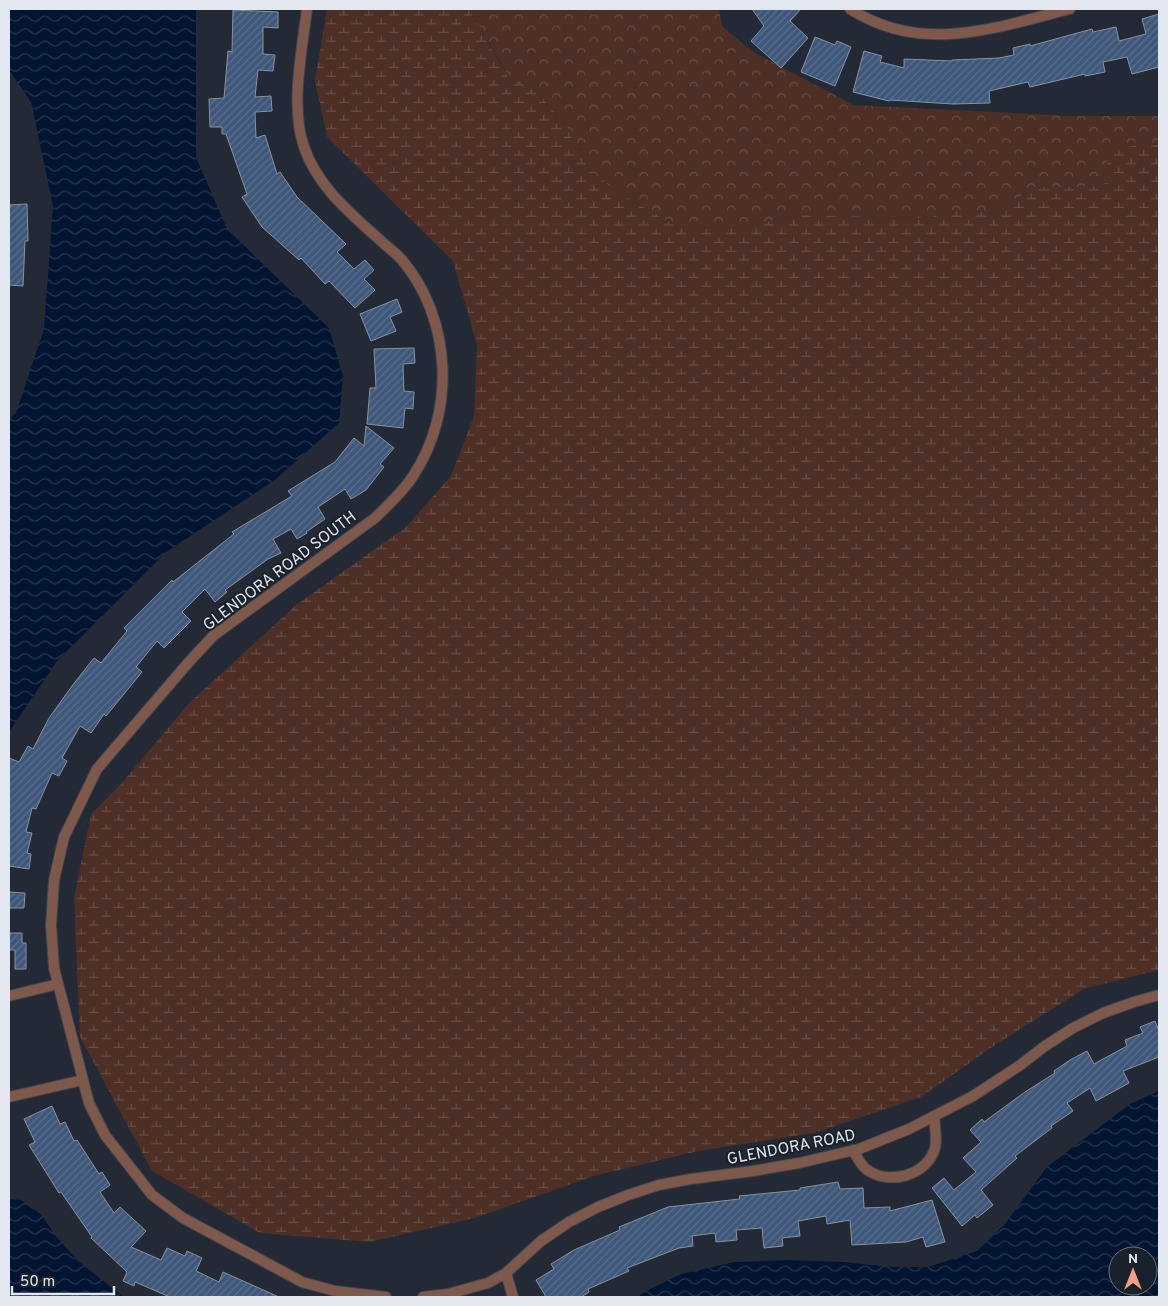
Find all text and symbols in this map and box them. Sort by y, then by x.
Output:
street label: GLENDORA ROAD SOUTH [200,507,361,636]
street label: GLENDORA ROAD [725,1126,857,1170]
north arrow [1108,1246,1158,1296]
text: N [1128,1251,1138,1268]
scale bar [12,1264,115,1296]
text: 50 m [20,1273,55,1292]

